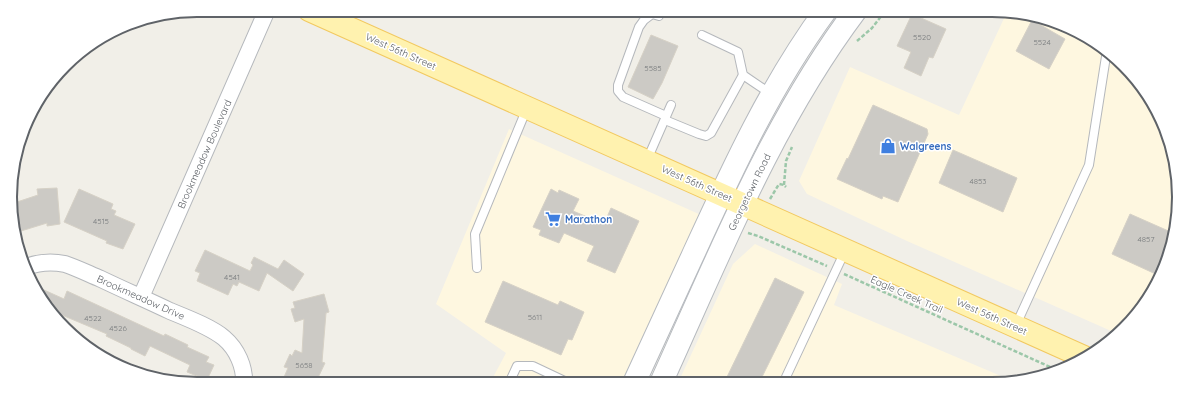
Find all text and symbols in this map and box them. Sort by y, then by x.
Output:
street label: West 56th Street [363,30,439,73]
house number: 5520 [913,32,931,42]
house number: 5524 [1033,37,1051,47]
house number: 5585 [644,63,662,73]
street label: Brookmeadow Boulevard [175,98,234,211]
shop icon: Walgreens [879,137,897,155]
place label: Walgreens [900,140,951,153]
street label: Georgetown Road [725,152,774,233]
street label: West 56th Street [659,162,735,205]
house number: 4853 [969,176,987,186]
supermarket icon: Marathon [544,210,562,228]
place label: Marathon [565,213,612,226]
house number: 4515 [93,216,109,226]
house number: 4857 [1138,234,1155,244]
street label: Brookmeadow Drive [95,272,187,323]
house number: 4541 [224,272,240,282]
street label: Eagle Creek Trail [869,273,945,316]
street label: West 56th Street [954,295,1030,338]
house number: 5611 [528,312,542,322]
house number: 4522 [84,313,102,323]
house number: 4526 [109,323,127,333]
house number: 5658 [295,360,313,370]

